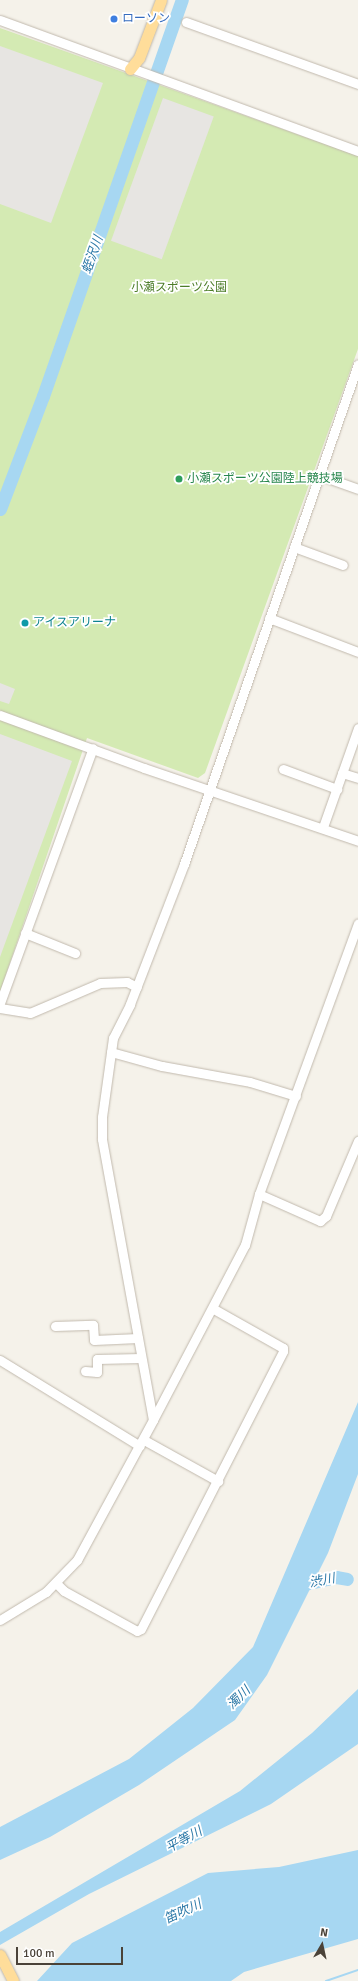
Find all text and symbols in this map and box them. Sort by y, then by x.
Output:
place label: ローソン [122,12,170,26]
marker: ローソン [109,14,119,24]
water label: 蛭沢川 [79,234,107,276]
park label: 小瀬スポーツ公園 [131,281,227,295]
place label: 小瀬スポーツ公園陸上競技場 [187,472,343,486]
marker: 小瀬スポーツ公園陸上競技場 [174,474,184,484]
place label: アイスアリーナ [33,616,117,630]
marker: アイスアリーナ [20,618,30,628]
water label: 渋川 [308,1571,336,1591]
water label: 濁川 [224,1683,254,1713]
water label: 平等川 [163,1824,205,1856]
water label: 笛吹川 [162,1897,204,1927]
north arrow [302,1925,342,1965]
text: N [319,1926,329,1940]
scale bar [18,1939,125,1965]
text: 100 m [23,1946,55,1961]

